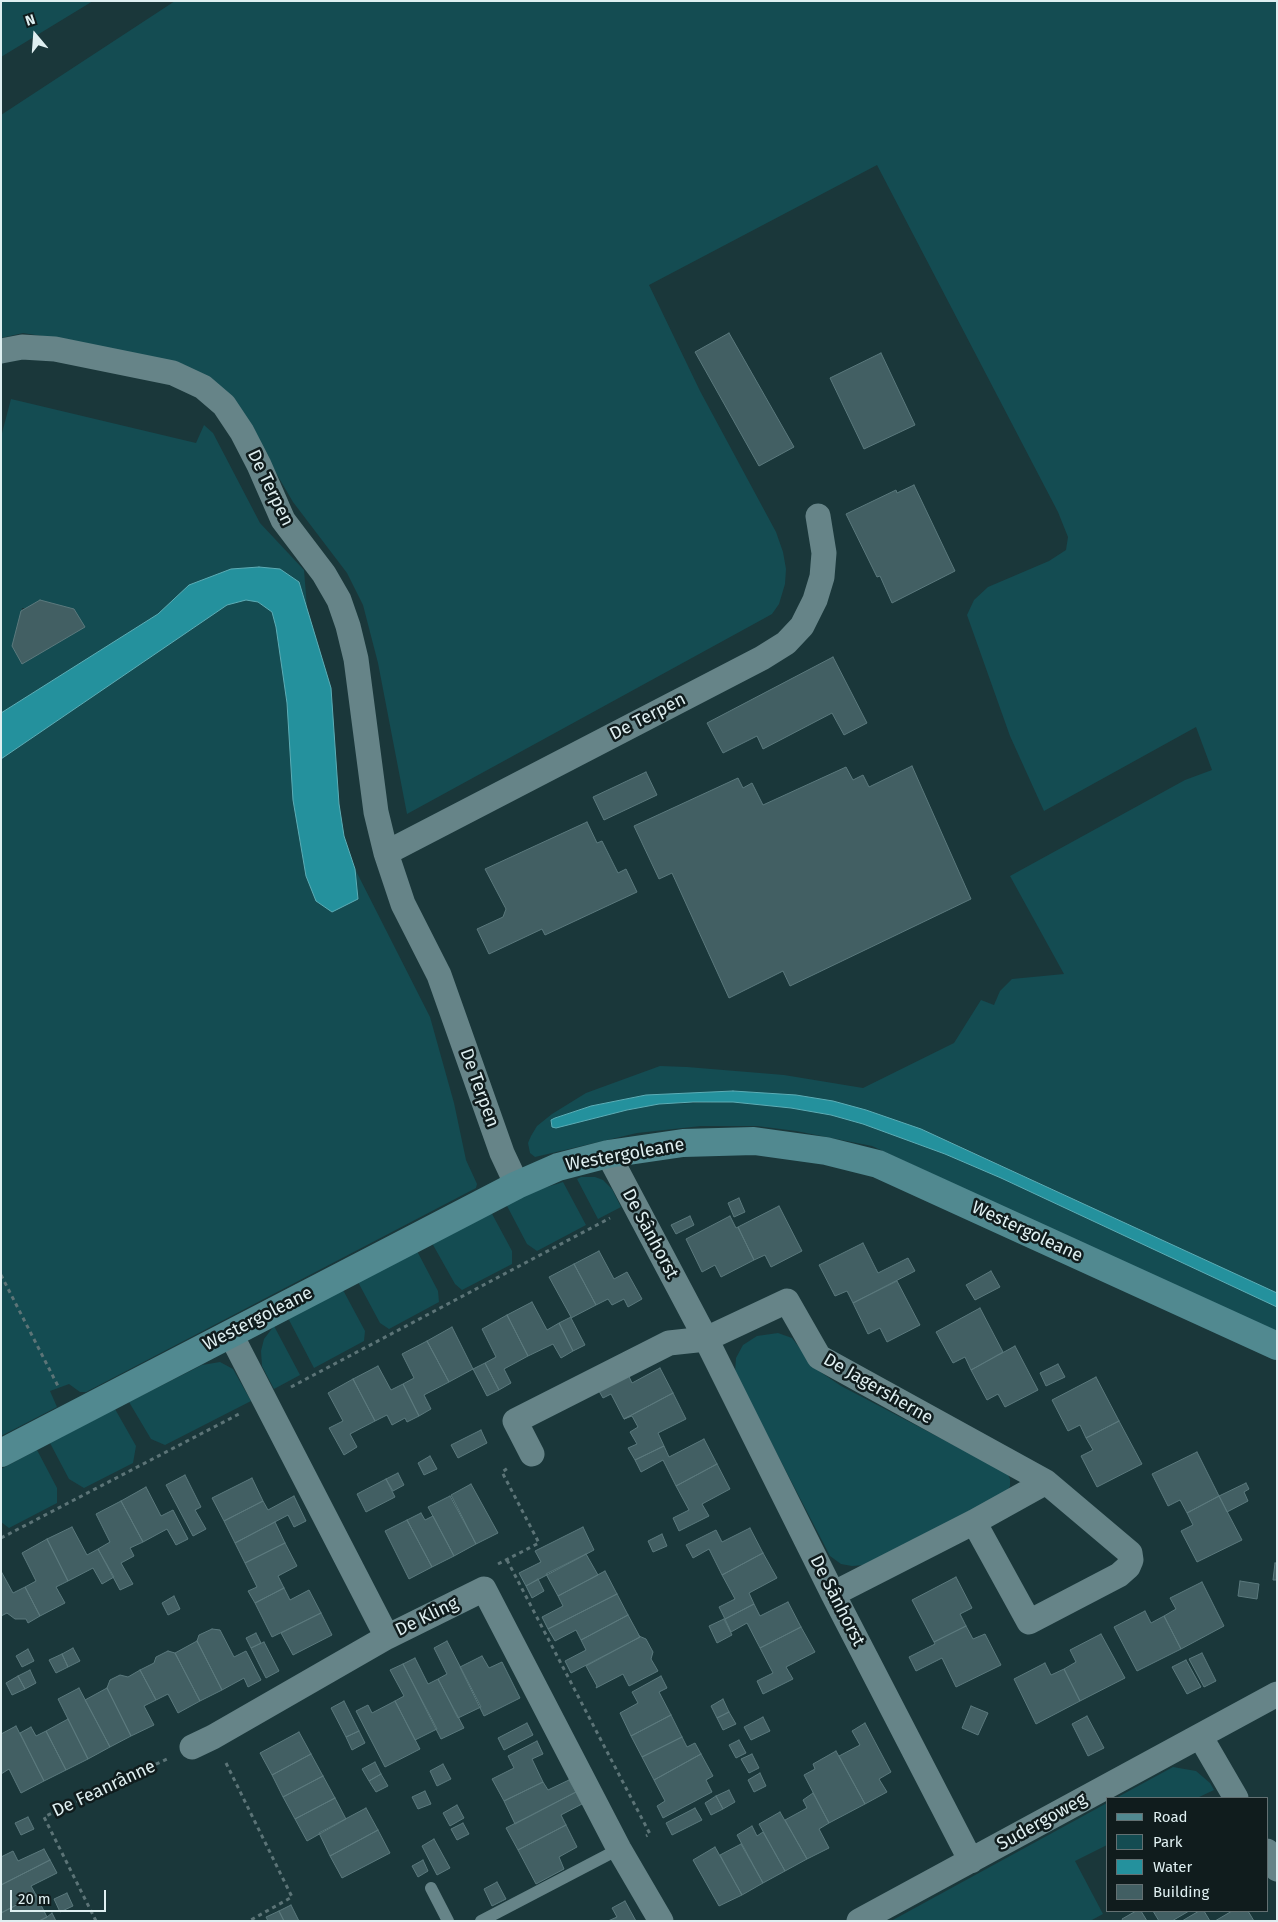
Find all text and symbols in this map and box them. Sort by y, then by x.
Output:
north arrow [10,10,60,60]
text: N [23,11,37,30]
street label: De Terpen [242,446,298,530]
street label: De Terpen [606,689,690,745]
street label: De Terpen [455,1046,503,1130]
street label: Westergoleane [564,1134,686,1176]
street label: De Sânhorst [617,1185,683,1283]
street label: Westergoleane [968,1197,1086,1267]
street label: Westergoleane [200,1282,316,1356]
street label: De Jagersherne [819,1349,937,1429]
street label: De Sânhorst [805,1552,869,1650]
street label: De Kling [392,1593,462,1641]
street label: De Feanrânne [49,1756,159,1822]
street label: Sudergoweg [993,1789,1091,1855]
legend [1106,1797,1268,1912]
text: Road [1153,1808,1188,1826]
text: Park [1153,1833,1183,1851]
text: Water [1153,1858,1192,1876]
scale bar [12,1880,109,1912]
text: Building [1153,1883,1209,1901]
text: 20 m [18,1890,51,1908]

